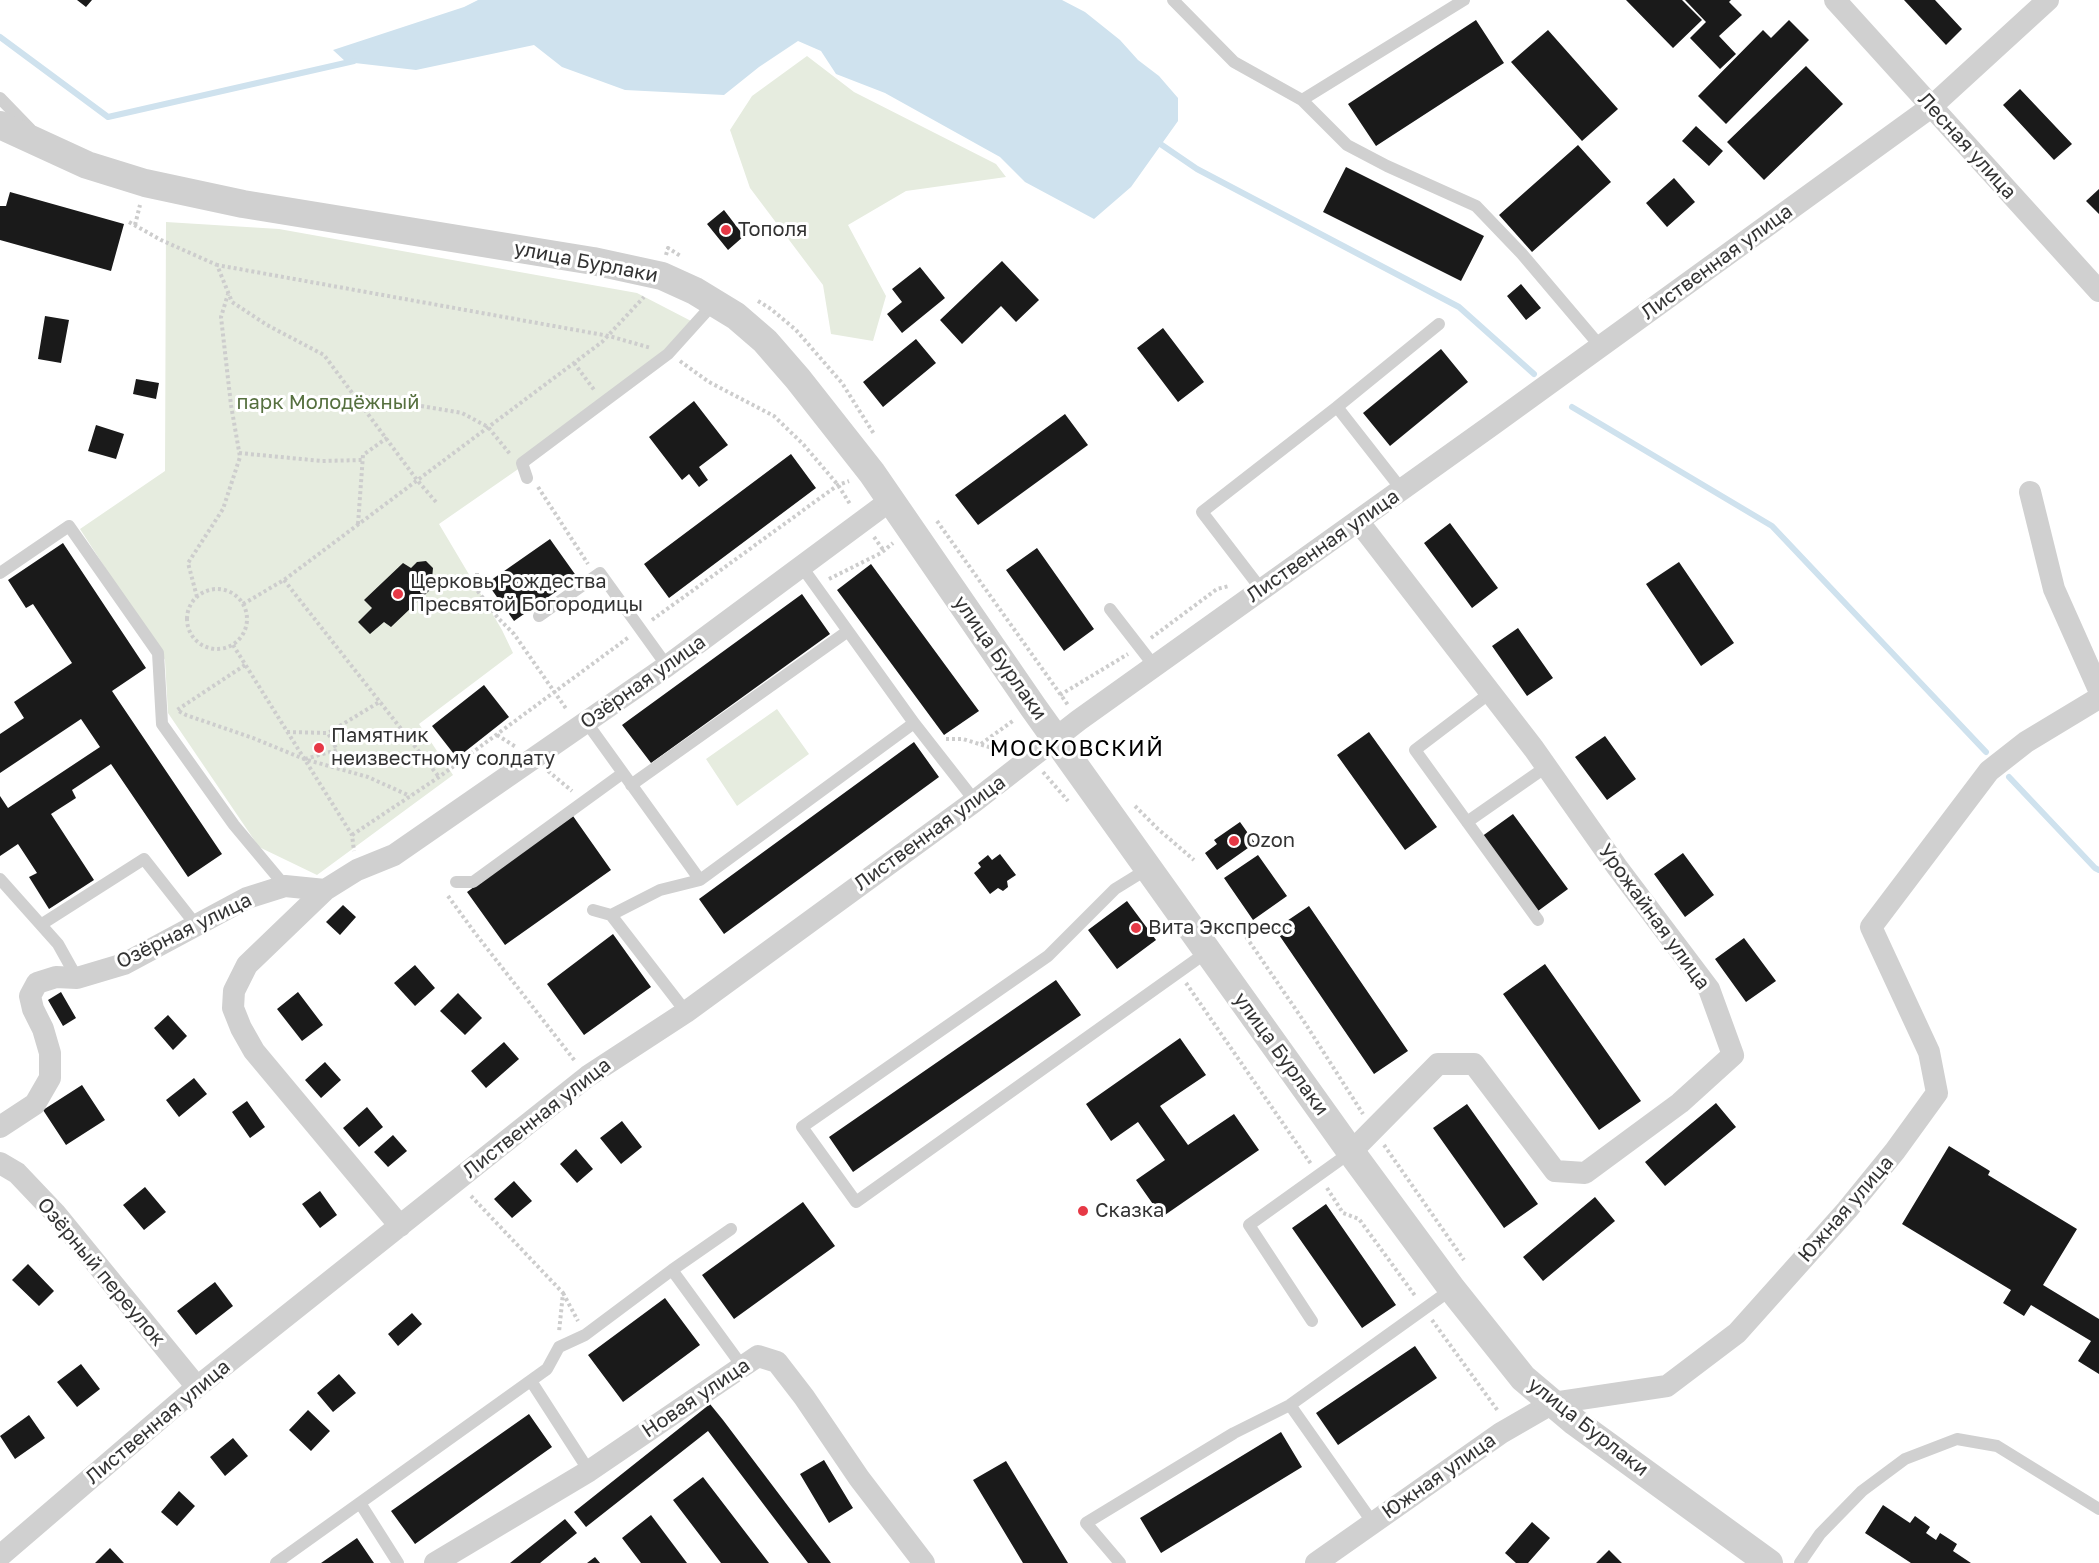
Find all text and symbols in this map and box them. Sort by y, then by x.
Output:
street label: Лесная улица [1913,88,2021,204]
street label: Лиственная улица [1637,199,1797,325]
place label: Тополя [738,218,807,242]
marker: Тополя [719,223,733,237]
street label: улица Бурлаки [512,236,660,288]
park label: парк Молодёжный [237,391,419,415]
street label: Лиственная улица [1242,484,1404,608]
place label: Церковь Рождества Пресвятой Богородицы [410,570,643,617]
marker: Церковь Рождества Пресвятой Богородицы [391,587,405,601]
street label: улица Бурлаки [948,591,1052,725]
street label: Озёрная улица [576,630,710,734]
place label: Памятник неизвестному солдату [331,724,555,771]
district label: МОСКОВСКИЙ [990,736,1164,762]
marker: Памятник неизвестному солдату [312,741,326,755]
street label: Лиственная улица [850,770,1010,896]
place label: Ozon [1246,829,1295,853]
marker: Ozon [1227,834,1241,848]
street label: Урожайная улица [1593,839,1715,995]
street label: Озёрная улица [112,888,256,974]
place label: Вита Экспресс [1148,916,1293,940]
marker: Вита Экспресс [1129,921,1143,935]
street label: улица Бурлаки [1228,988,1334,1120]
street label: Лиственная улица [458,1053,616,1183]
street label: Южная улица [1793,1151,1899,1267]
street label: Озёрный переулок [32,1193,170,1351]
place label: Сказка [1095,1199,1164,1223]
marker: Сказка [1076,1204,1090,1218]
street label: Новая улица [638,1353,754,1443]
street label: Лиственная улица [81,1355,235,1489]
street label: улица Бурлаки [1523,1373,1653,1481]
street label: Южная улица [1378,1428,1500,1524]

